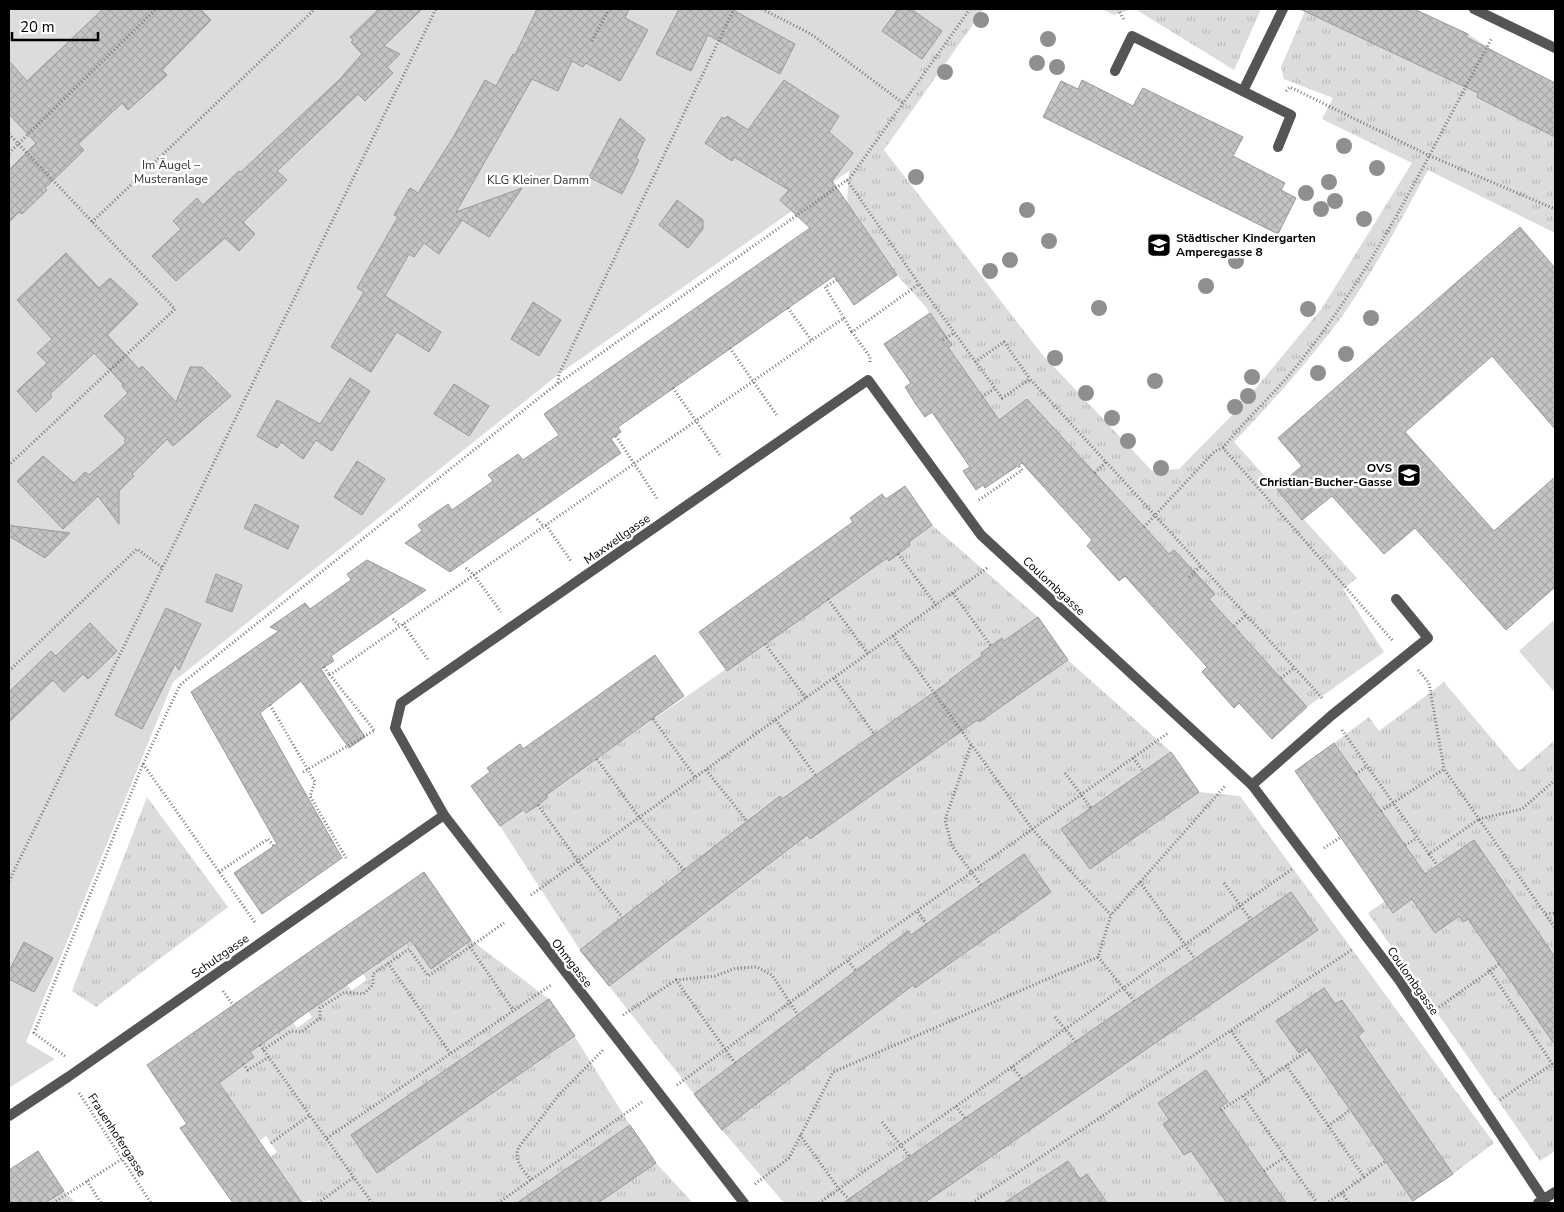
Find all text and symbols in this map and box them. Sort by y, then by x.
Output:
scale bar [12,10,99,42]
text: 20 m [20,17,55,37]
park label: Im Äugel – Musteranlage [134,157,208,187]
park label: KLG Kleiner Damm [487,172,589,188]
place label: Städtischer Kindergarten Amperegasse 8 [1176,230,1316,260]
school or university icon: Städtischer Kindergarten Amperegasse 8 [1146,232,1172,258]
place label: OVS Christian-Bucher-Gasse [1259,460,1392,490]
school or university icon: OVS Christian-Bucher-Gasse [1396,462,1422,488]
street label: Maxwellgasse [581,510,653,568]
street label: Coulombgasse [1019,553,1089,619]
street label: Schulzgasse [188,930,252,982]
street label: Ohmgasse [548,935,596,991]
street label: Coulombgasse [1384,944,1442,1018]
street label: Frauenhofergasse [84,1090,150,1180]

